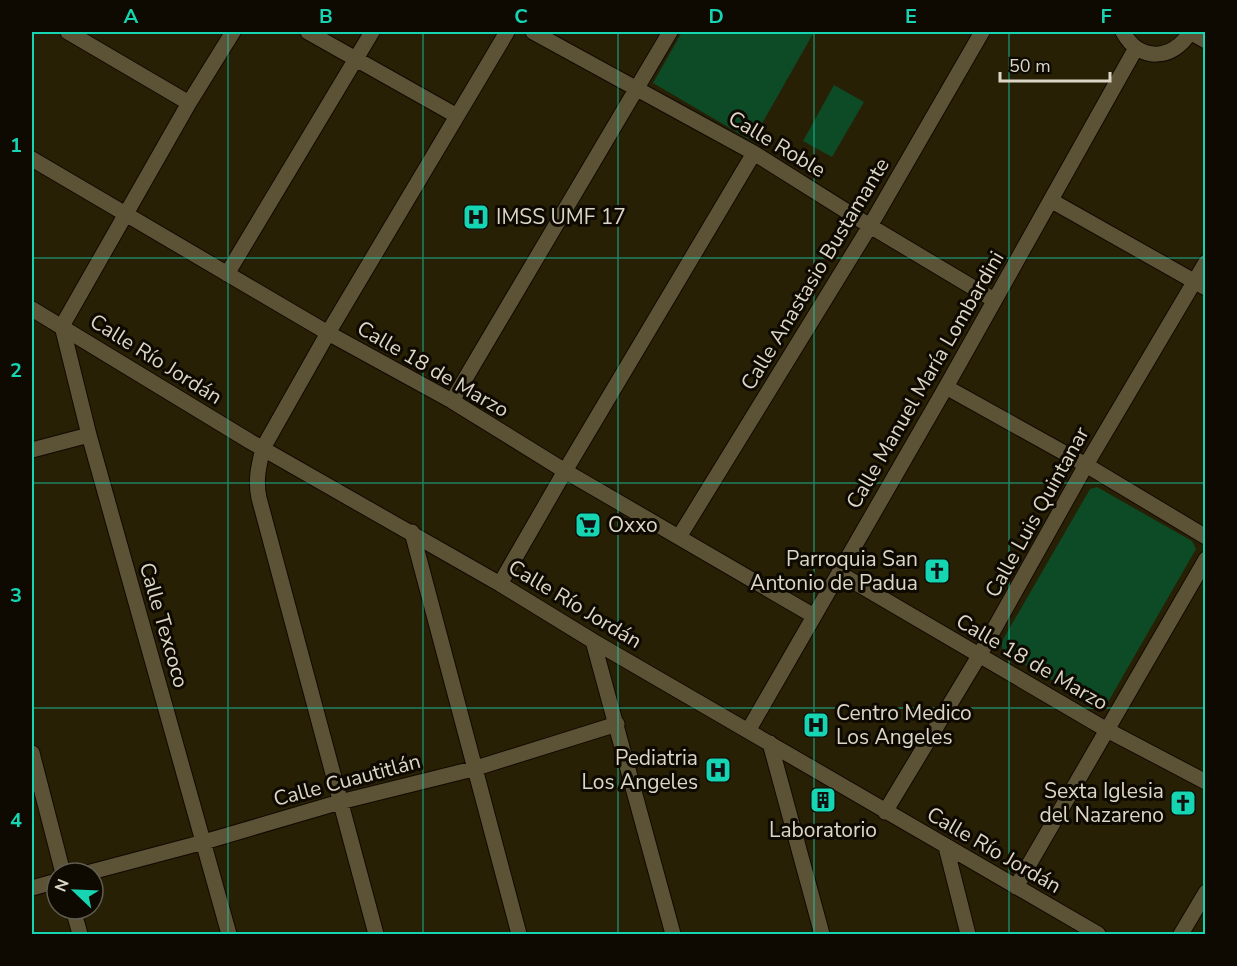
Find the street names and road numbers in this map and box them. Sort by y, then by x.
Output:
street label: Calle Roble [723,104,831,184]
street label: Calle Anastasio Bustamante [734,153,896,395]
street label: Calle Manuel María Lombardini [840,246,1010,514]
street label: Calle Río Jordán [85,307,227,411]
street label: Calle 18 de Marzo [352,314,514,424]
street label: Calle Luis Quintanar [978,421,1096,602]
street label: Calle Río Jordán [503,553,647,655]
street label: Calle Texcoco [133,559,195,691]
street label: Calle 18 de Marzo [951,607,1113,717]
street label: Calle Cuautitlán [270,747,424,813]
street label: Calle Río Jordán [922,800,1066,900]

